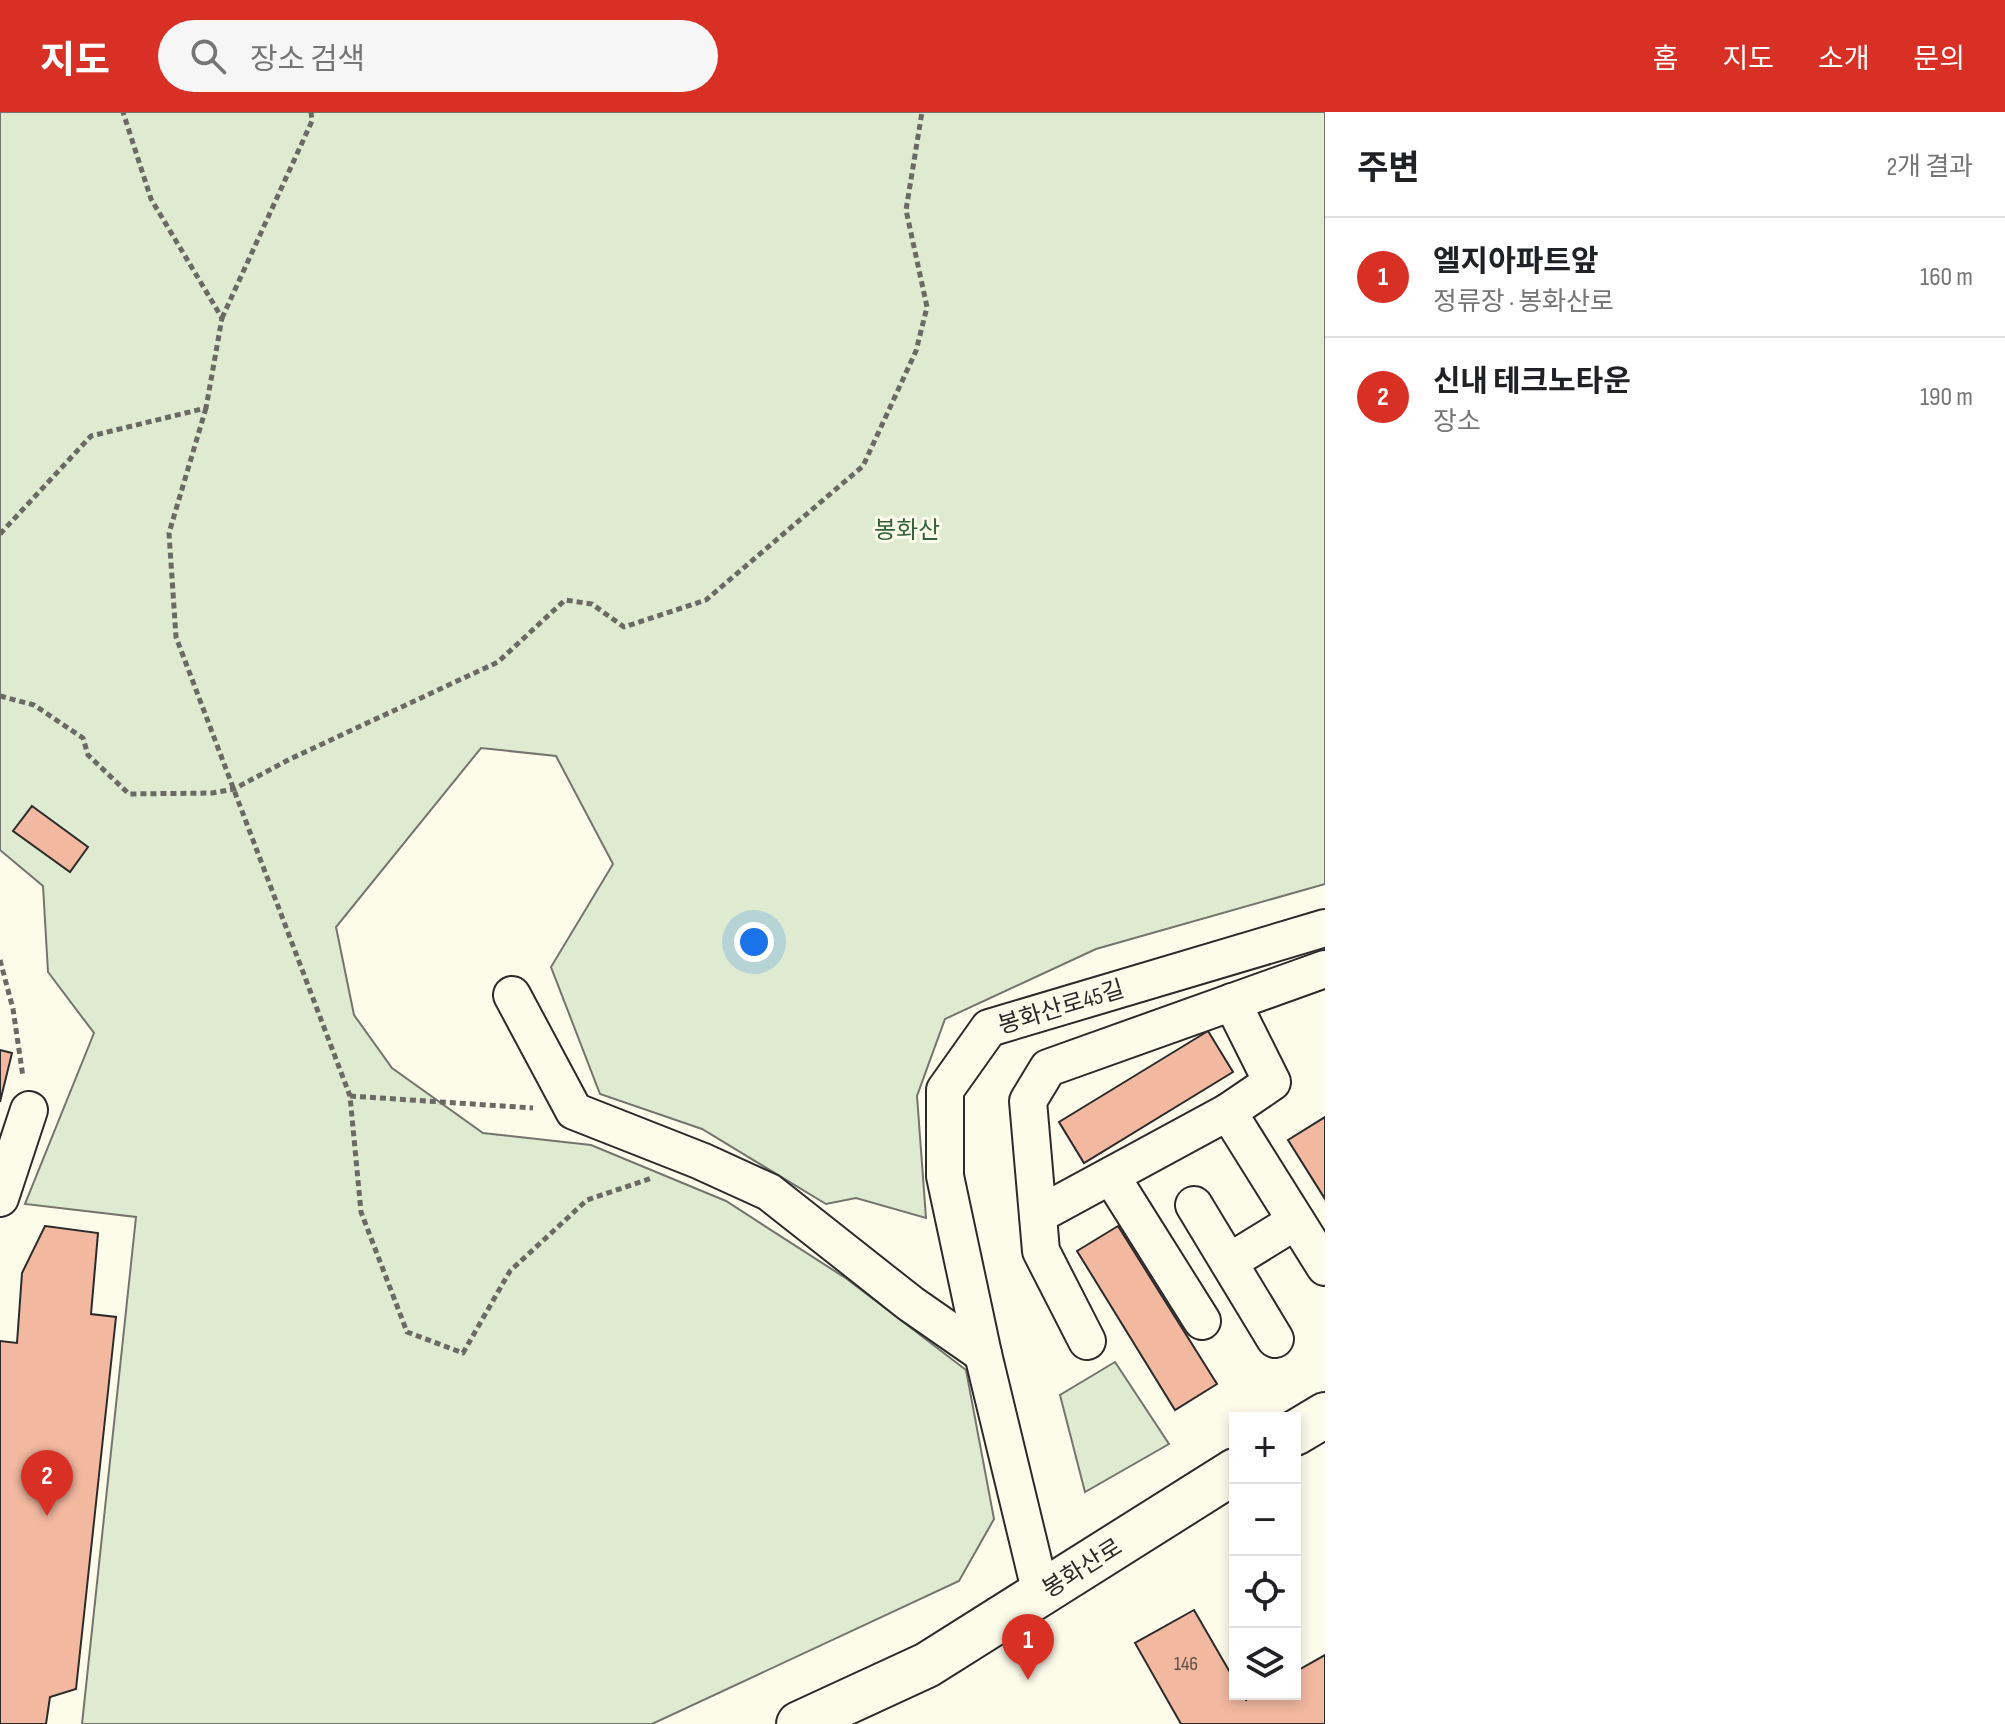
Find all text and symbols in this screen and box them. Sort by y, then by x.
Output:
search box [158,20,718,92]
icon: search [186,34,230,78]
text: 지도 [40,39,110,84]
text: 장소 검색 [250,42,365,78]
text: 홈 [1653,43,1678,76]
text: 지도 [1722,43,1774,76]
text: 소개 [1818,43,1869,76]
text: 문의 [1913,43,1965,76]
text: 주변 [1357,148,1420,189]
text: 2개 결과 [1886,152,1973,183]
text: 엘지아파트앞 [1433,244,1599,280]
text: 1 [1378,262,1388,293]
text: 160 m [1920,262,1973,293]
text: 정류장 · 봉화산로 [1433,287,1614,318]
text: 신내 테크노타운 [1433,364,1631,400]
text: 2 [1377,382,1389,413]
text: 190 m [1920,382,1973,413]
text: 장소 [1433,407,1481,438]
park label: 봉화산 [874,516,940,545]
your location [734,922,774,962]
street label: 봉화산로45길 [995,975,1128,1040]
map controls [1229,1412,1301,1700]
button: + [1229,1412,1301,1484]
pin: 2 [21,1450,73,1516]
button: − [1229,1484,1301,1556]
street label: 봉화산로 [1037,1533,1127,1604]
button: locate [1229,1556,1301,1628]
pin: 1 [1002,1614,1054,1680]
button: layers [1229,1628,1301,1700]
house number: 146 [1174,1652,1198,1676]

